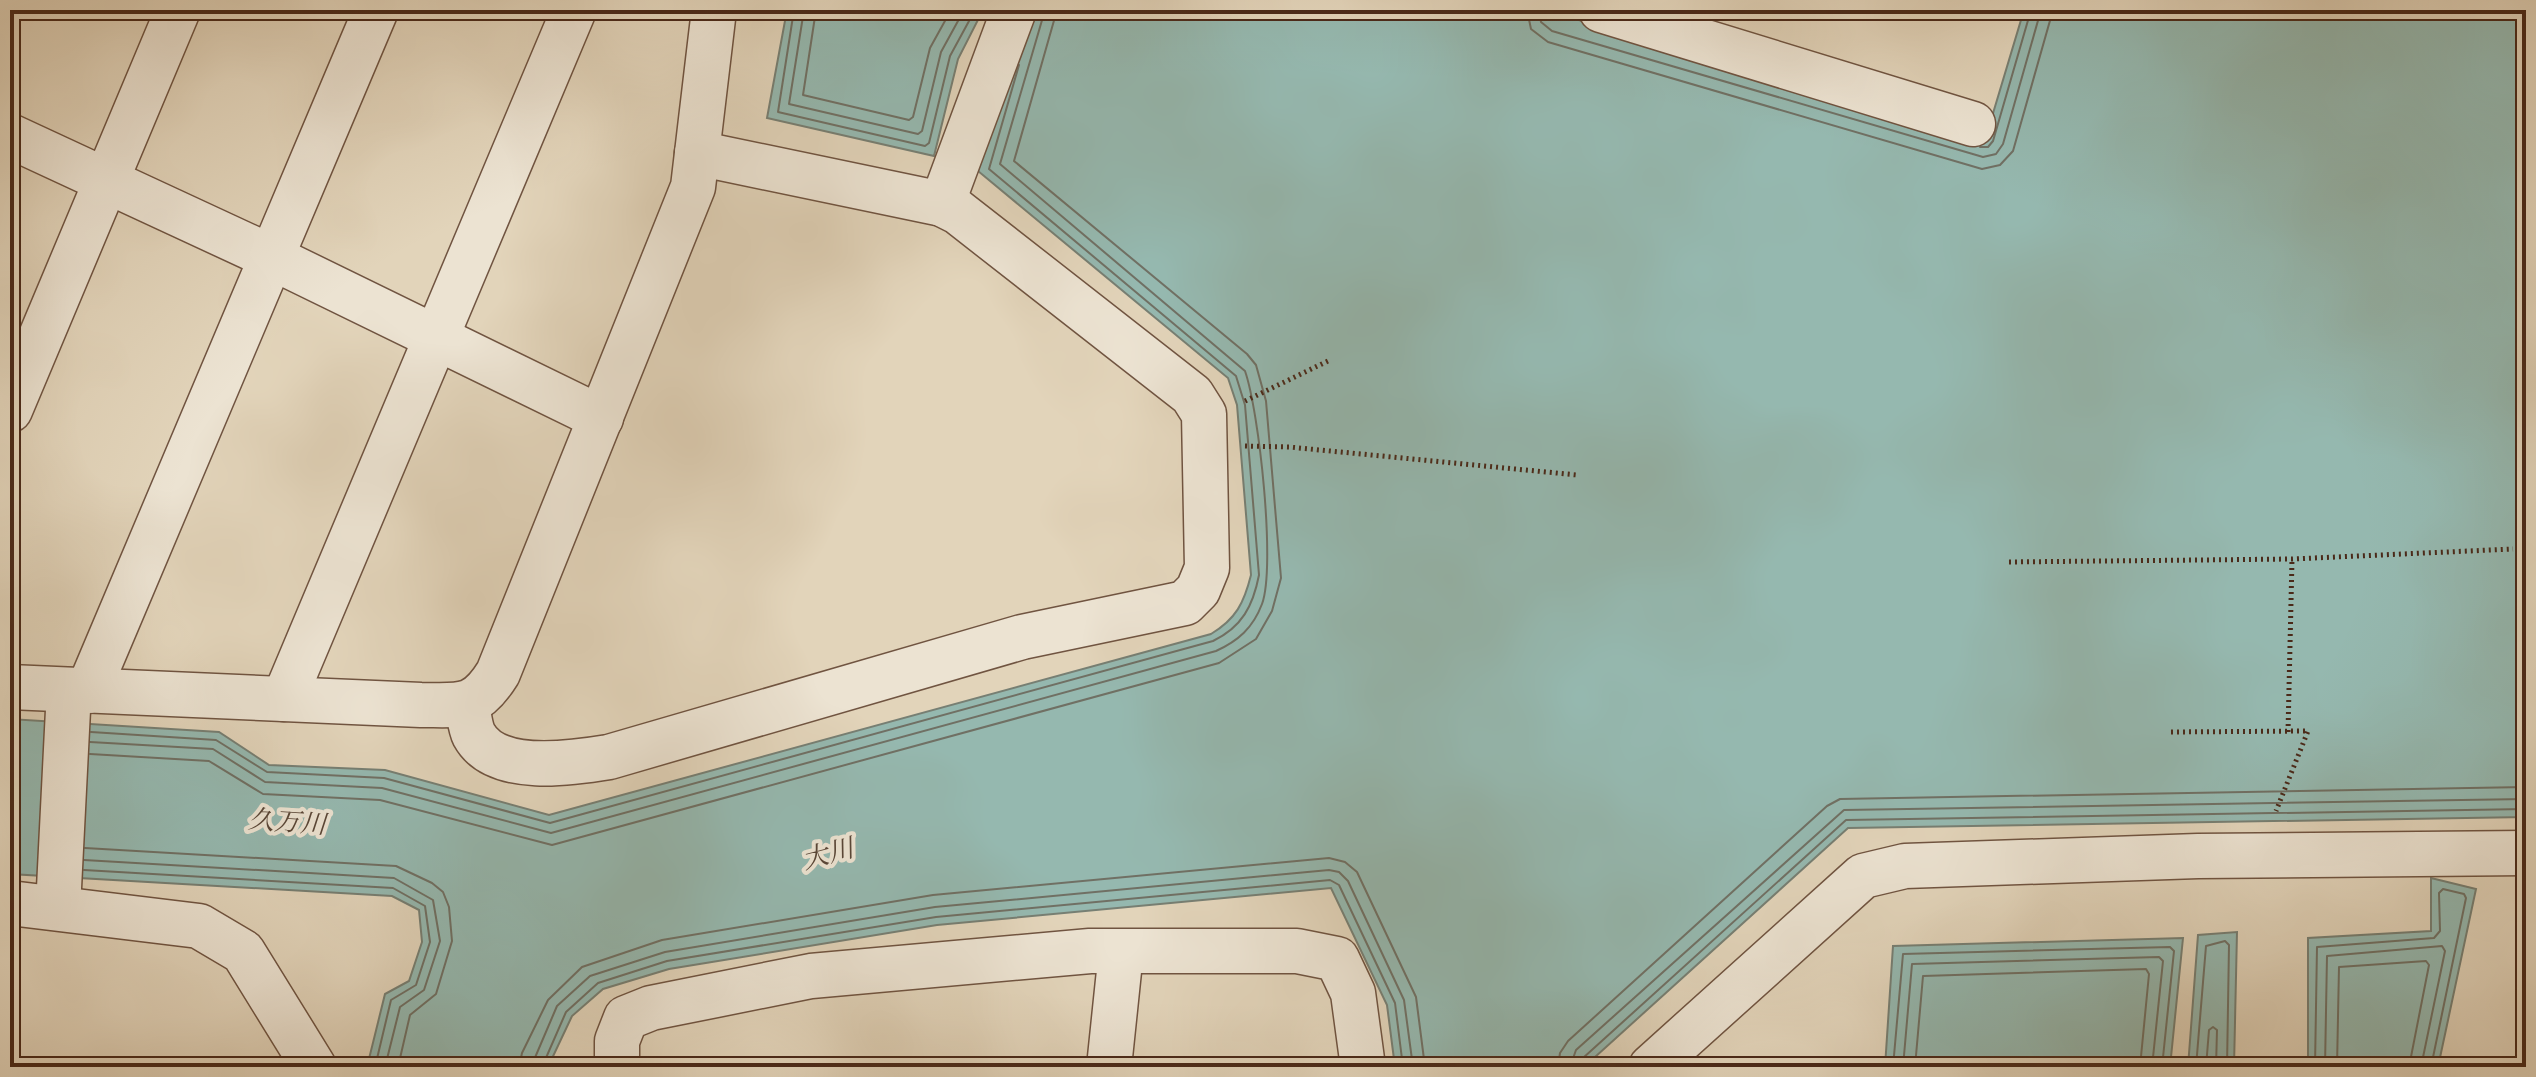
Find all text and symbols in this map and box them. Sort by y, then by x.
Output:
water label: 久万川 [247,804,330,842]
water label: 大川 [799,832,860,878]

